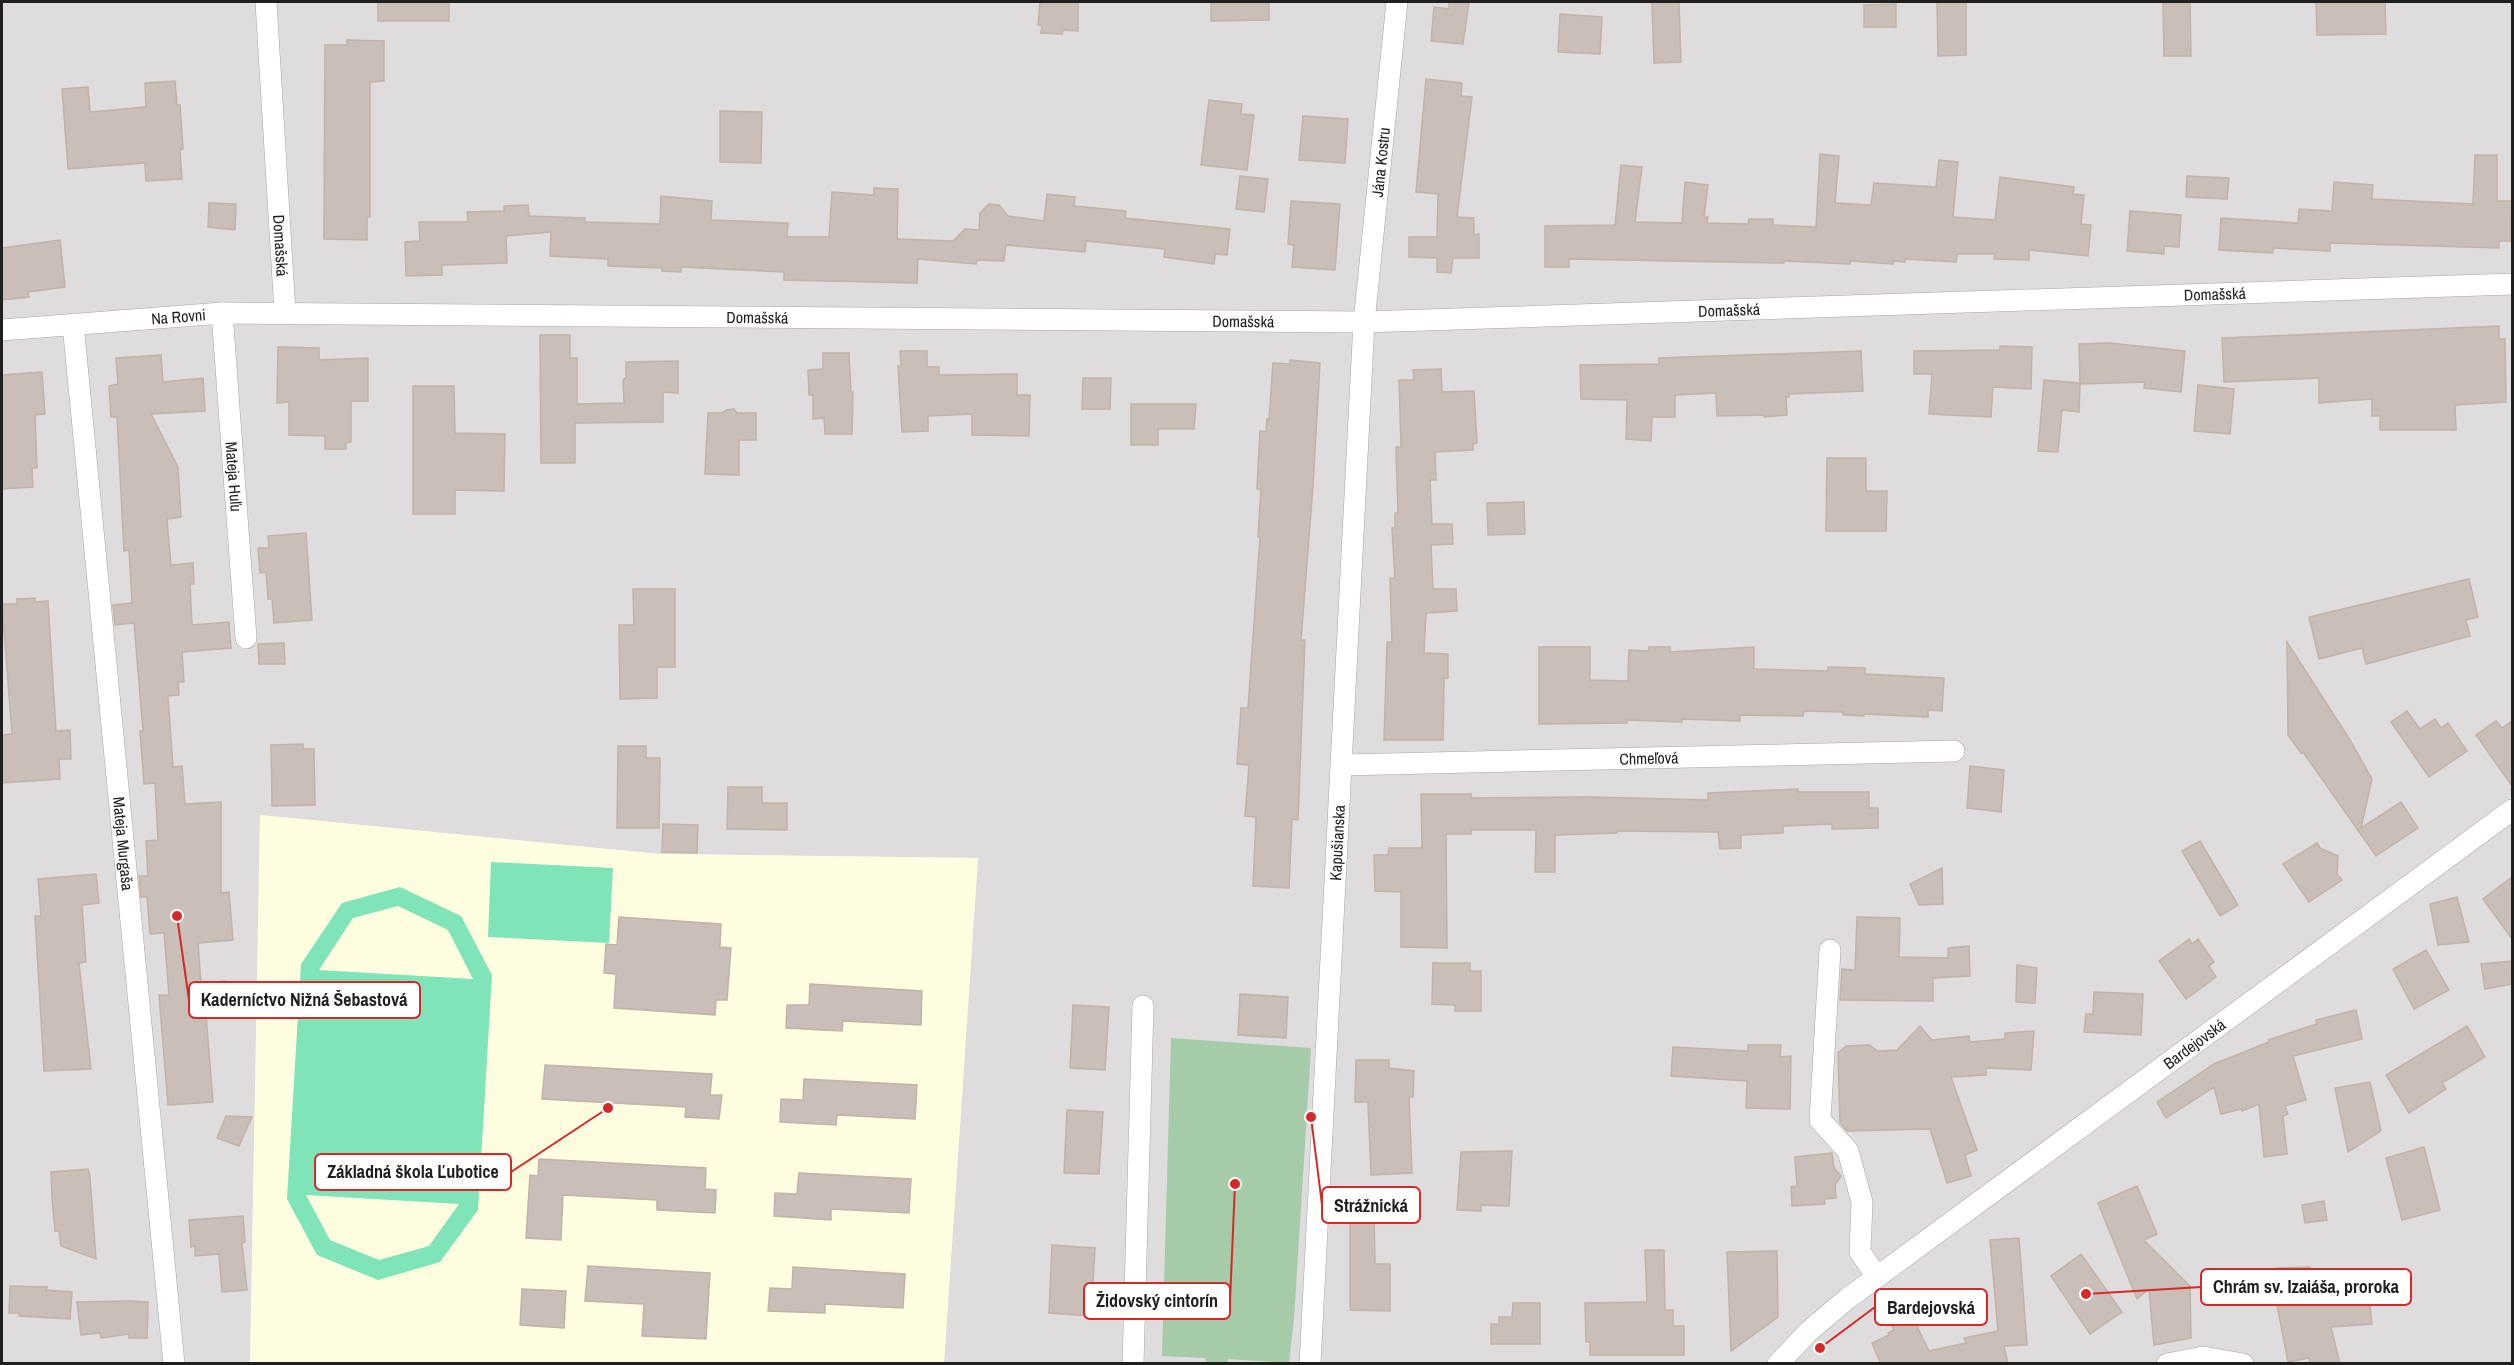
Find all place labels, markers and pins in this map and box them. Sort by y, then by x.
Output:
callout: Kaderníctvo Nižná Šebastová [189,982,420,1018]
callout: Základná škola Ľubotice [315,1154,511,1190]
callout: Strážnická [1322,1187,1420,1223]
callout: Chrám sv. Izaiáša, proroka [2201,1269,2411,1305]
callout: Židovský cintorín [1084,1283,1230,1319]
callout: Bardejovská [1875,1289,1987,1325]

